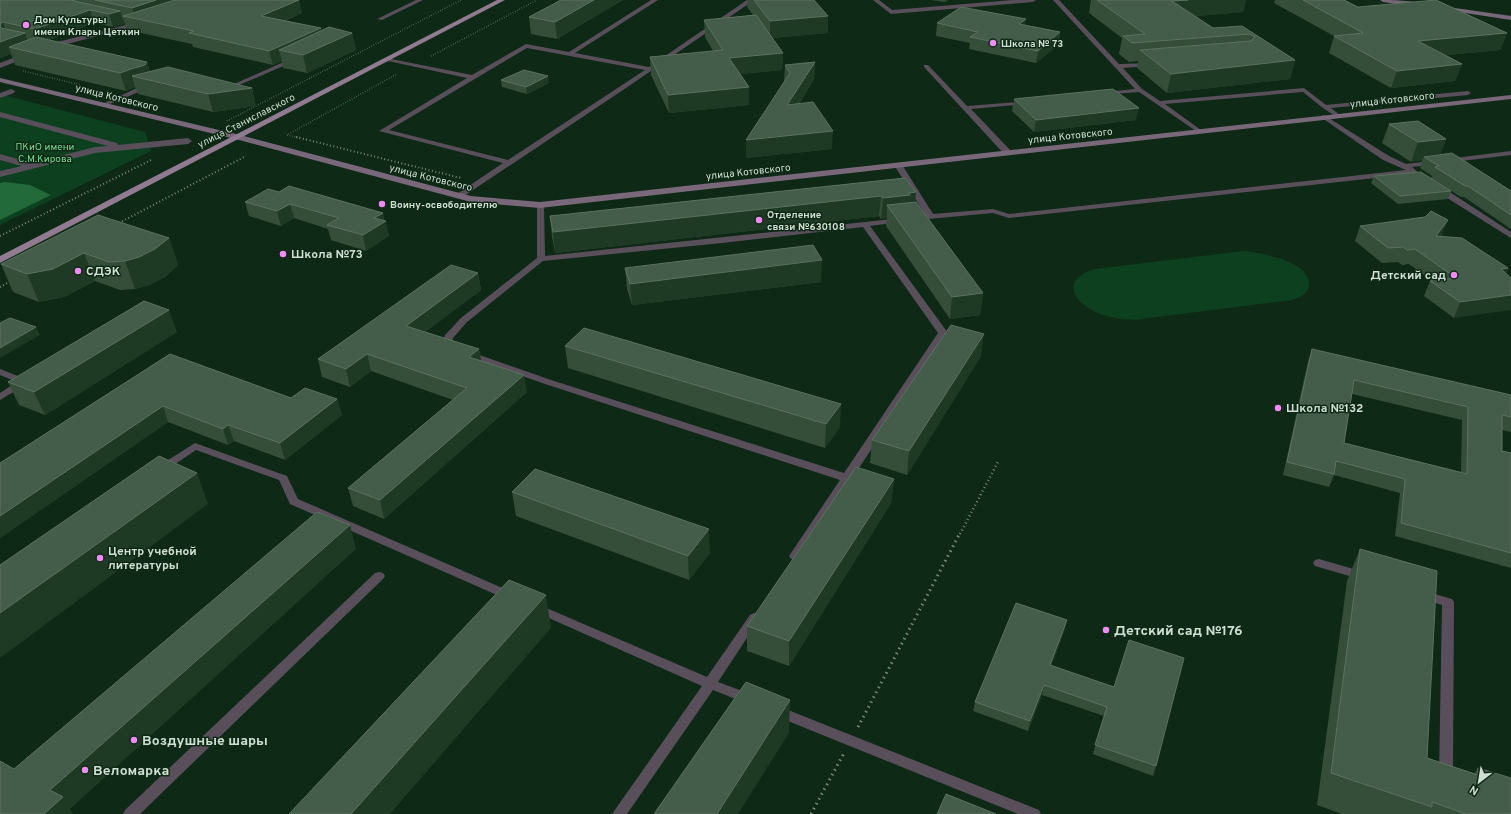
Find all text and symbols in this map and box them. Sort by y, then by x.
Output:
place label: Дом Культуры имени Клары Цеткин [34,14,140,39]
marker: Дом Культуры имени Клары Цеткин [21,20,31,30]
marker: Школа № 73 [988,38,998,48]
place label: Школа № 73 [1001,38,1063,51]
street label: улица Котовского [74,82,160,115]
street label: улица Котовского [1349,90,1436,111]
street label: улица Станиславского [196,91,298,152]
street label: улица Котовского [1027,126,1114,147]
park label: ПКиО имени С.М.Кирова [16,141,75,166]
street label: улица Котовского [388,162,474,195]
street label: улица Котовского [705,162,792,183]
marker: Воину-освободителю [377,199,387,209]
place label: Воину-освободителю [390,199,497,212]
place label: Отделение связи №630108 [767,209,845,234]
marker: Отделение связи №630108 [754,215,764,225]
place label: Школа №73 [291,247,363,263]
marker: Школа №73 [278,249,288,259]
place label: СДЭК [86,264,121,280]
marker: СДЭК [73,266,83,276]
place label: Детский сад [1371,268,1446,284]
marker: Детский сад [1449,270,1459,280]
place label: Школа №132 [1286,401,1363,417]
marker: Школа №132 [1273,403,1283,413]
place label: Центр учебной литературы [108,544,197,574]
marker: Центр учебной литературы [95,553,105,563]
place label: Детский сад №176 [1114,623,1243,640]
marker: Детский сад №176 [1101,625,1111,635]
place label: Воздушные шары [142,733,268,750]
marker: Воздушные шары [129,735,139,745]
north arrow [1459,762,1499,802]
place label: Веломарка [93,763,169,780]
marker: Веломарка [80,765,90,775]
text: N [1467,782,1481,798]

